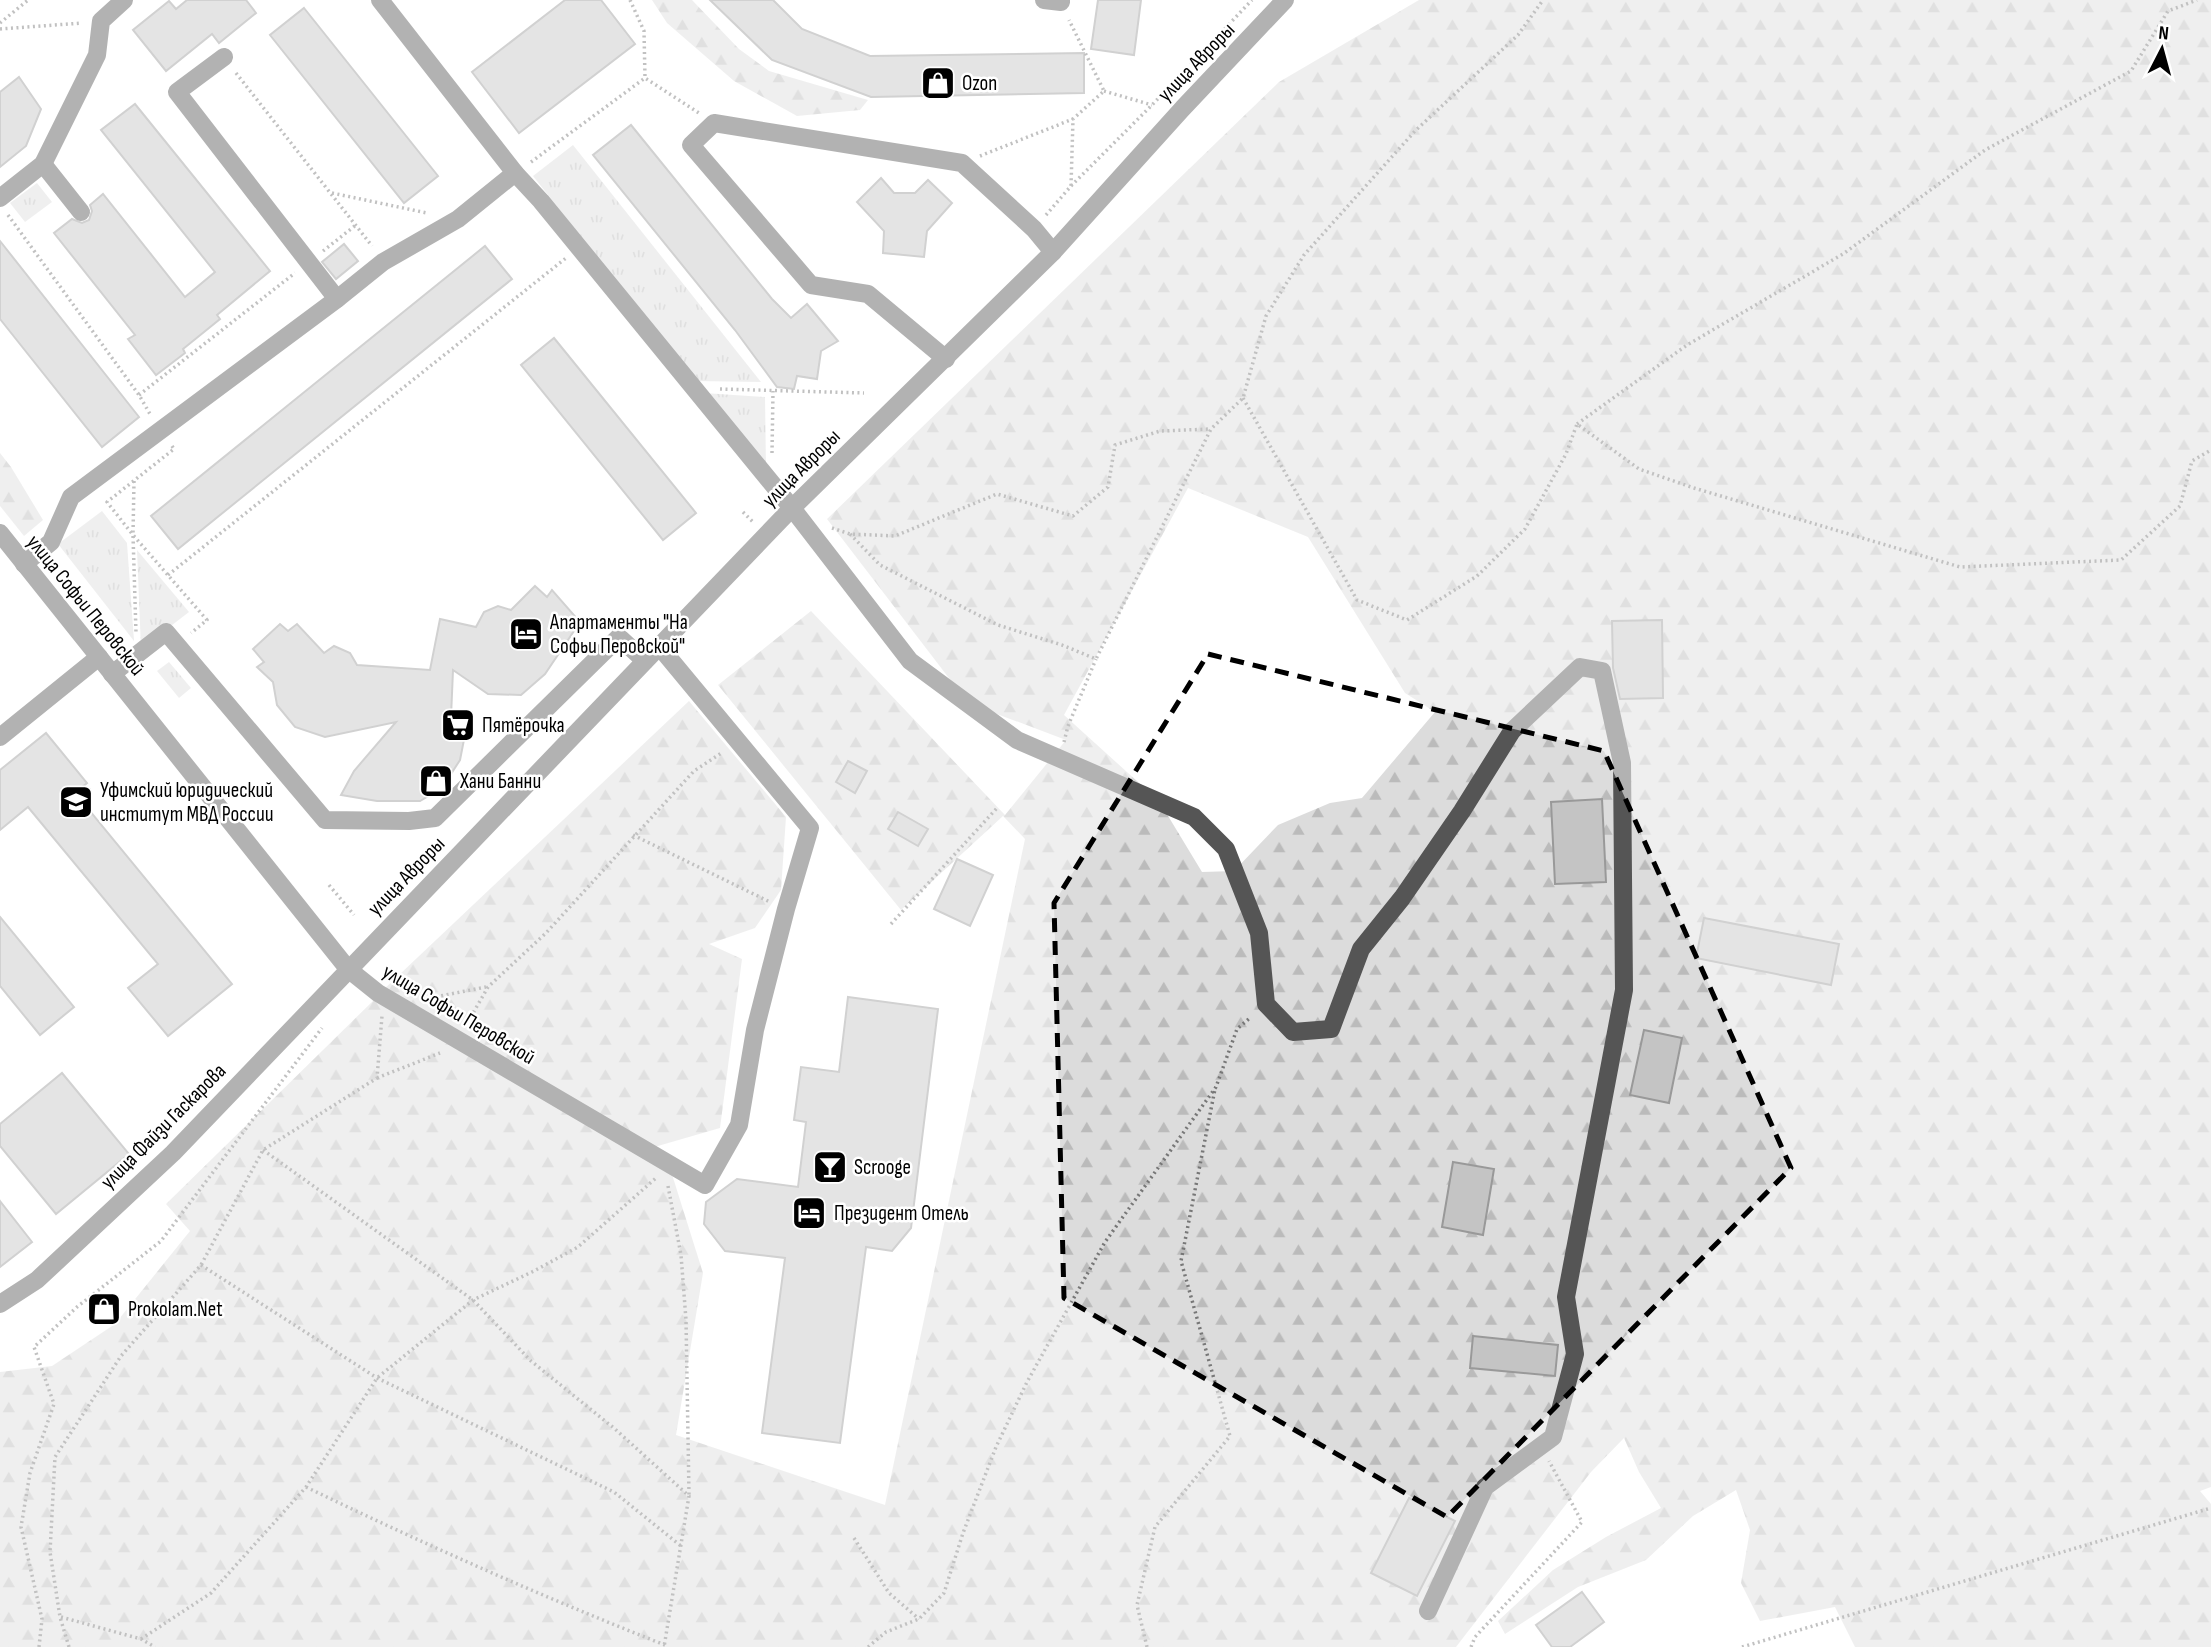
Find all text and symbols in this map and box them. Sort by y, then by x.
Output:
north arrow [2127,14,2197,84]
street label: улица Авроры [1153,18,1240,107]
text: N [2157,22,2170,46]
shop icon: Ozon [919,64,957,102]
place label: Ozon [962,71,997,96]
street label: улица Авроры [757,424,846,513]
street label: улица Софьи Перовской [21,530,150,681]
place label: Апартаменты "На Софьи Перовской" [549,610,688,659]
hotel icon: Апартаменты "На Софьи Перовской" [507,615,545,653]
supermarket icon: Пятёрочка [439,706,477,744]
place label: Пятёрочка [482,713,565,738]
shop icon: Хани Банни [417,762,455,800]
place label: Хани Банни [459,769,541,794]
place label: Уфимский юридический институт МВД России [100,778,274,827]
school or university icon: Уфимский юридический институт МВД России [57,783,95,821]
street label: улица Авроры [363,832,450,921]
street label: улица Софьи Перовской [378,959,539,1070]
street label: улица Файзи Гаскарова [96,1059,231,1194]
bar icon: Scrooge [811,1148,849,1186]
place label: Scrooge [854,1155,911,1180]
hotel icon: Президент Отель [790,1194,828,1232]
place label: Президент Отель [834,1201,969,1226]
shop icon: Prokolam.Net [85,1290,123,1328]
place label: Prokolam.Net [128,1297,223,1322]

